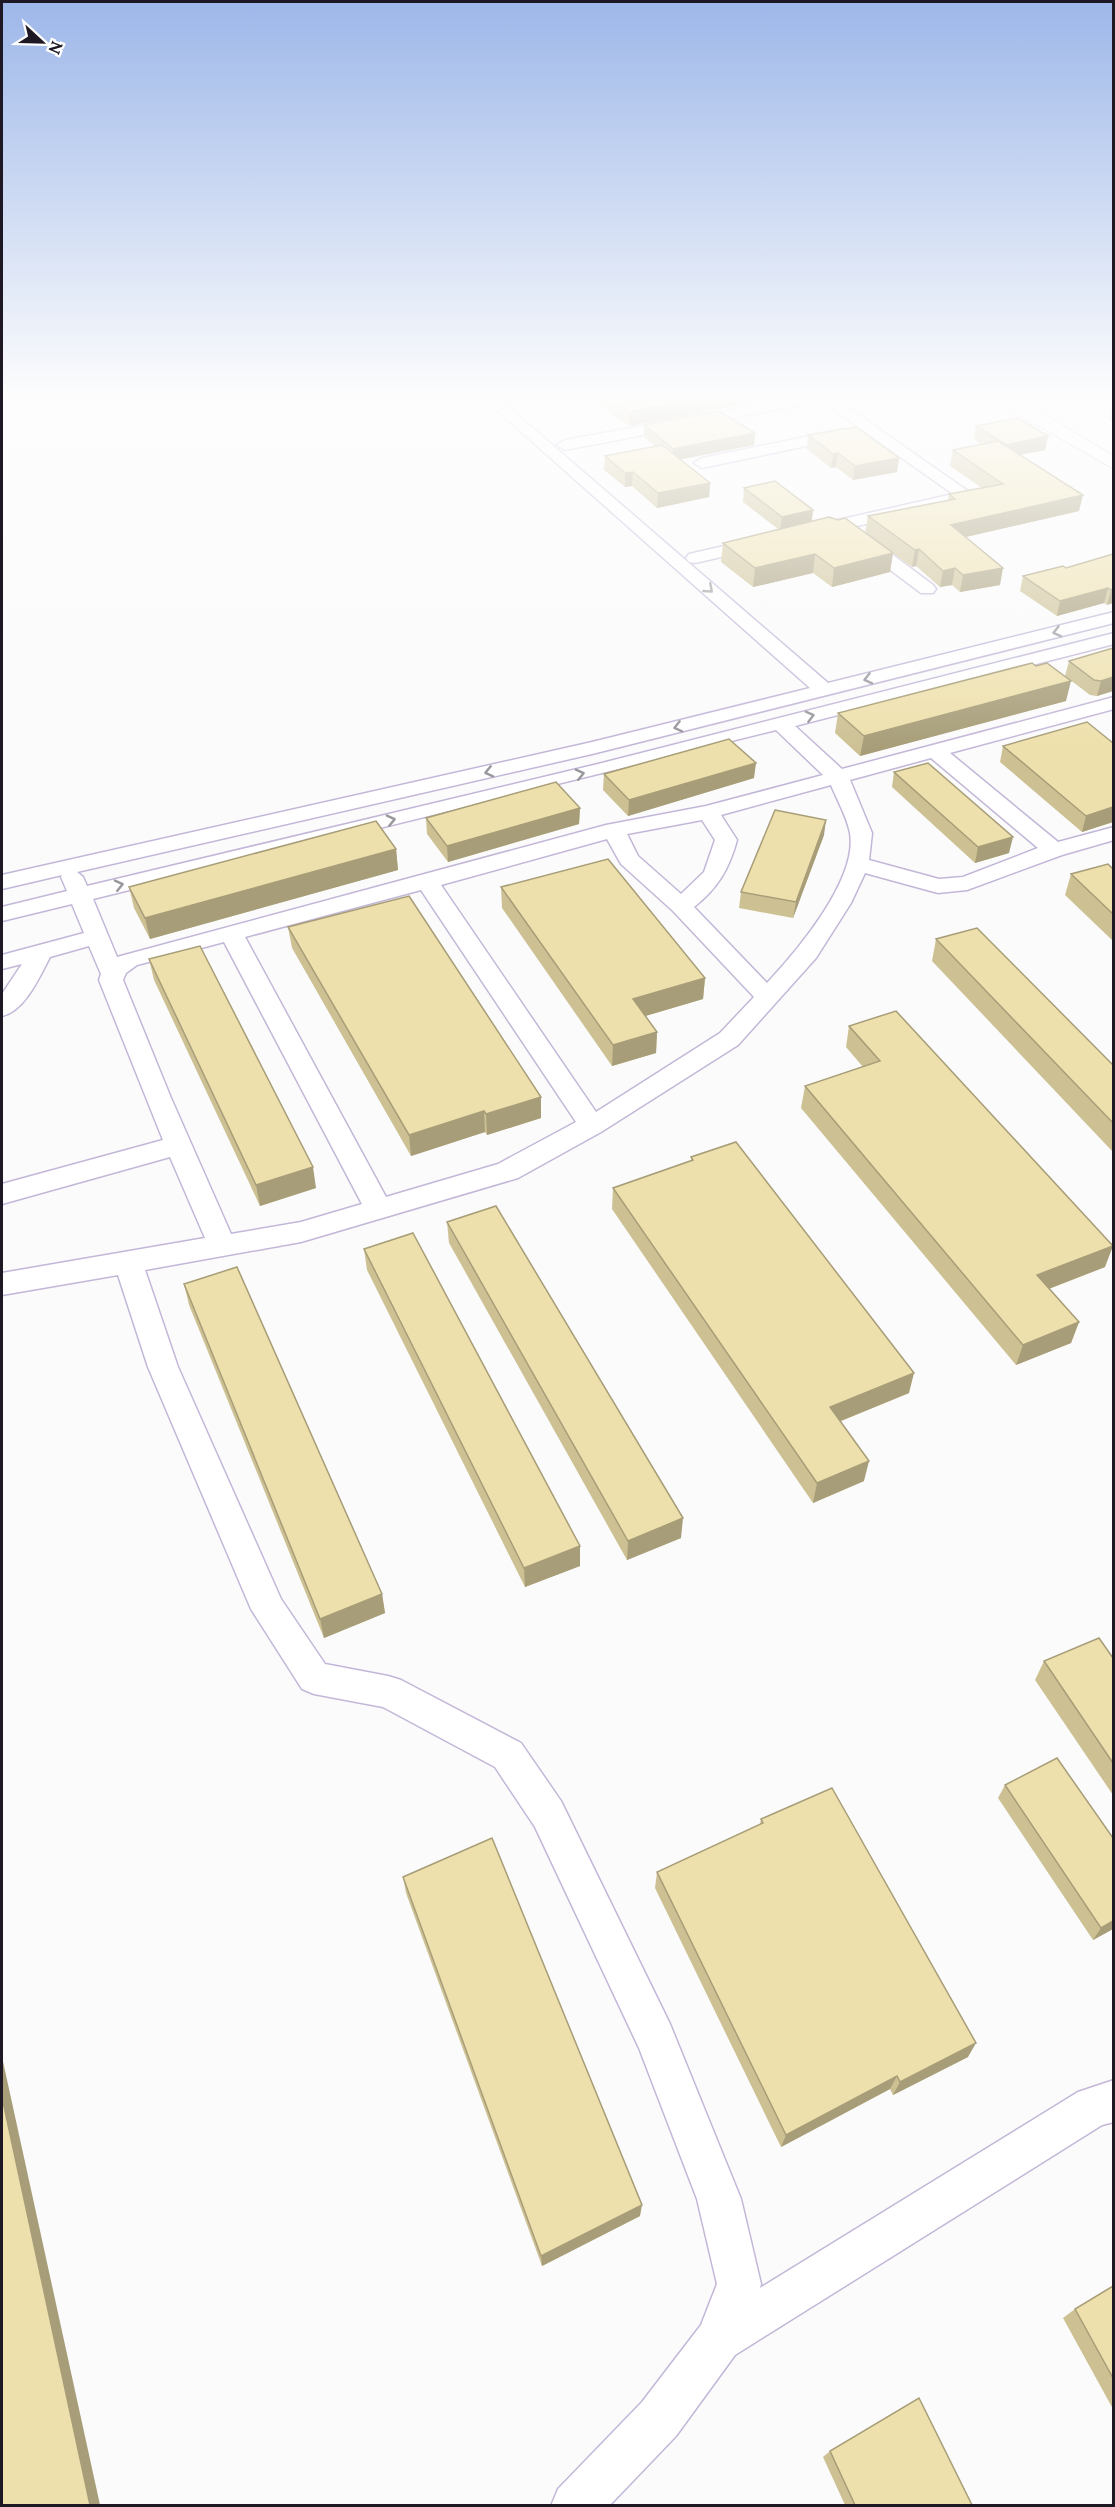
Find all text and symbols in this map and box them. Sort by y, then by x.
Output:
north arrow [12,12,72,72]
text: N [44,38,67,57]
one-way arrow [702,582,713,593]
one-way arrow [1052,624,1062,637]
one-way arrow [863,672,873,685]
one-way arrow [805,710,815,723]
one-way arrow [674,719,684,732]
one-way arrow [484,764,494,777]
one-way arrow [575,769,585,782]
one-way arrow [386,814,396,827]
one-way arrow [114,879,124,892]

